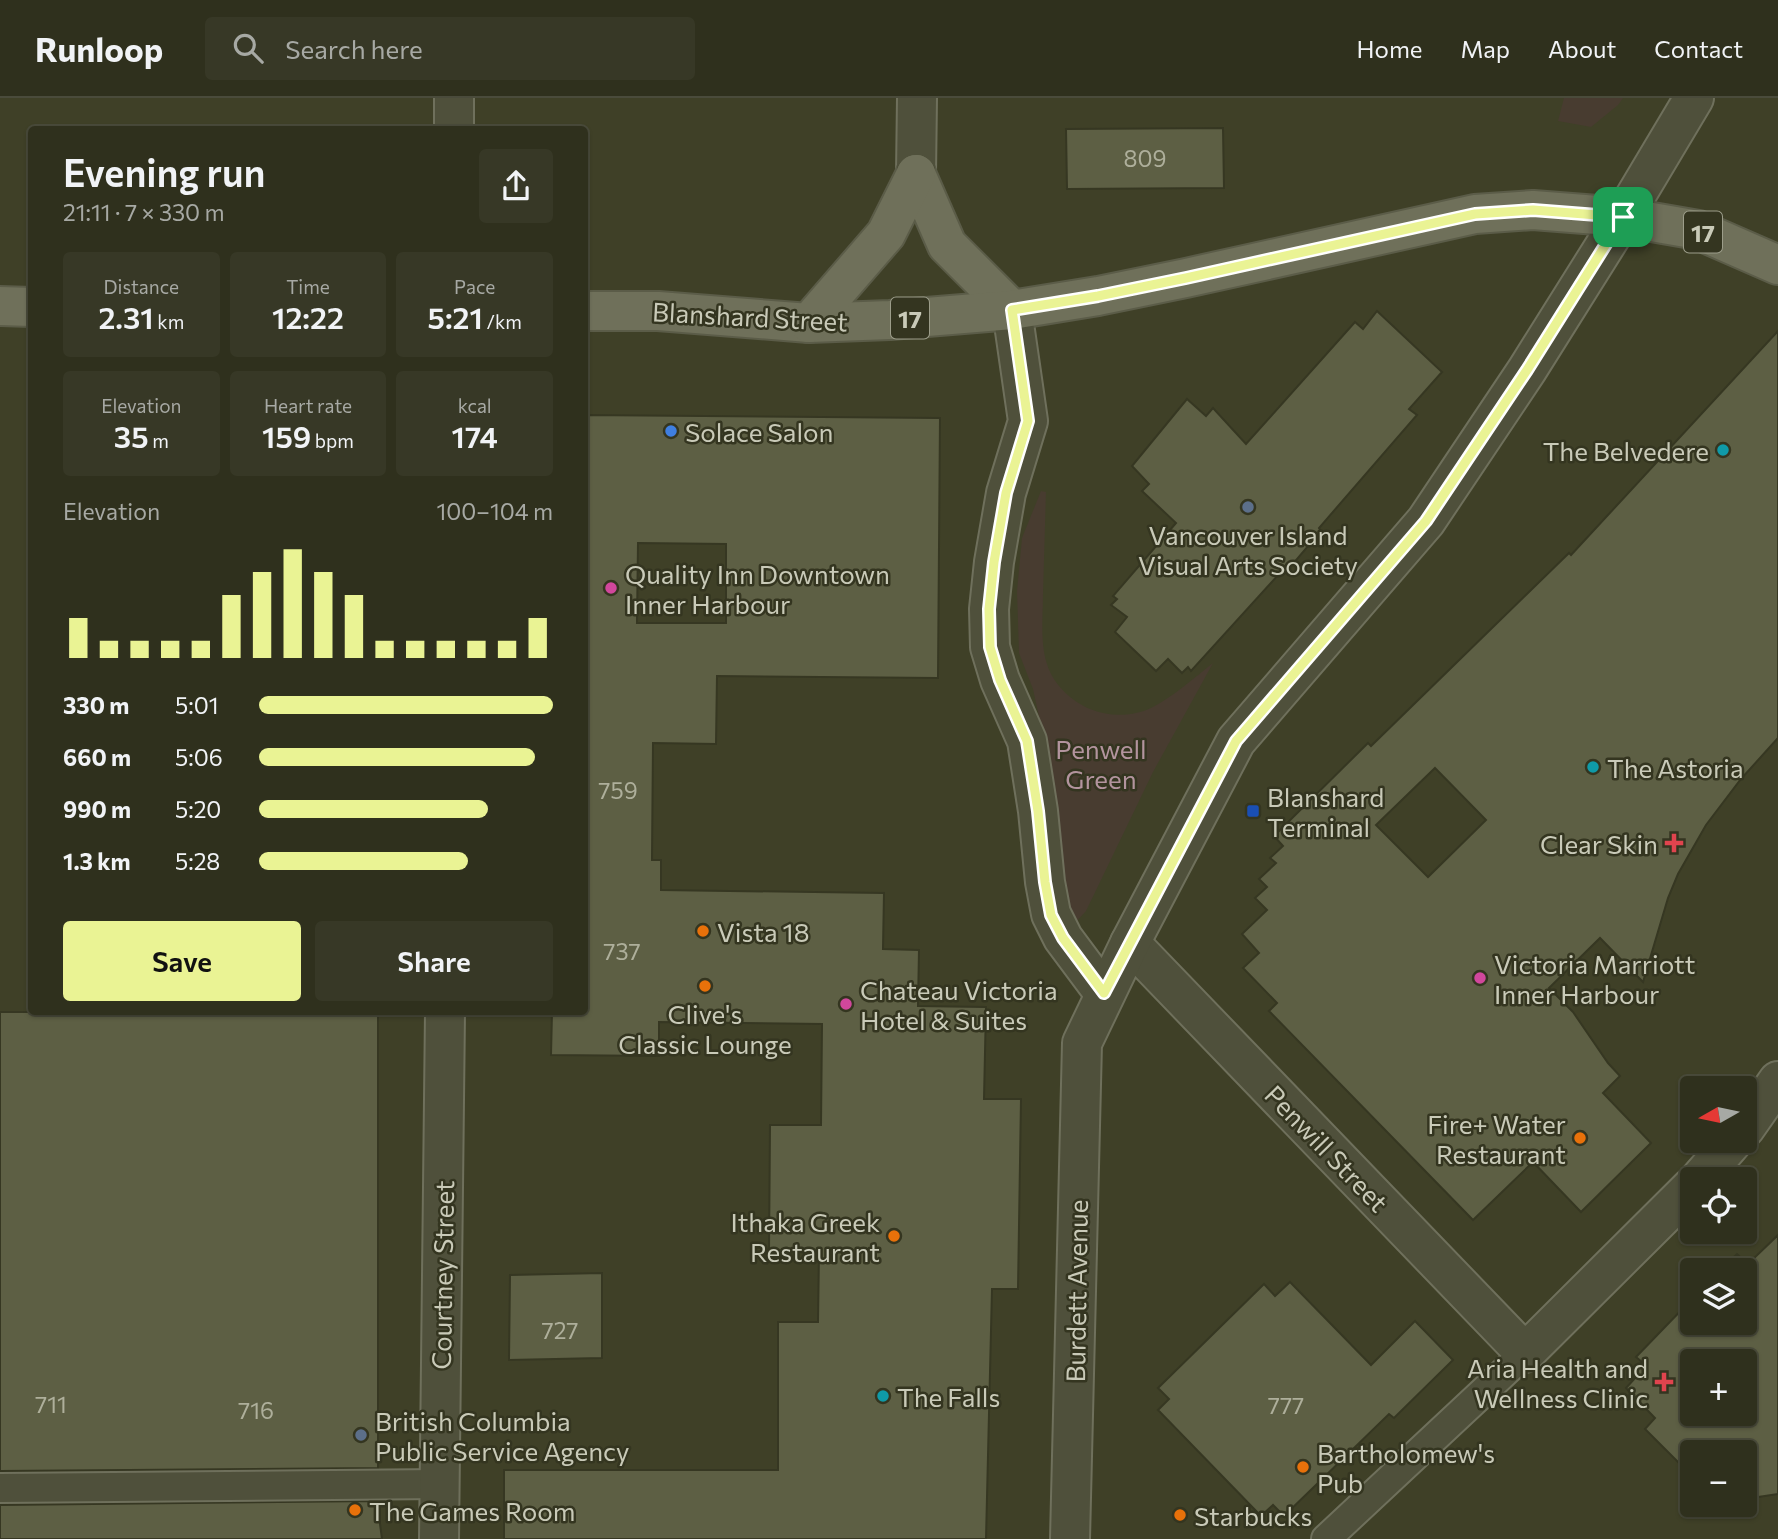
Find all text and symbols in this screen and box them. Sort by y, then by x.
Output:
search box [205,17,695,80]
text: Runloop [35,28,163,69]
icon: search [229,29,267,67]
text: Search here [285,33,423,64]
text: Home [1357,34,1423,63]
text: Map [1461,34,1510,63]
text: About [1548,34,1616,63]
text: Contact [1654,34,1743,63]
house number: 809 [1124,144,1166,172]
text: Evening run [63,148,266,195]
button: share [479,149,553,223]
pin [1593,187,1653,247]
text: 21:11 · 7 × 330 m [63,198,225,226]
icon: arrive [1604,198,1642,236]
road number: 17 [1684,212,1722,252]
text: Distance [104,275,179,298]
text: Time [286,275,330,298]
text: Pace [454,275,495,298]
street label: Blanshard Street [652,295,848,337]
text: 2.31 [98,298,154,335]
text: 12:22 [272,298,344,335]
text: 5:21 [428,298,483,335]
road number: 17 [891,298,929,338]
text: km [154,310,184,333]
text: /km [483,310,522,333]
text: Elevation [101,394,181,417]
text: Heart rate [264,394,352,417]
text: kcal [458,394,492,417]
place label: Solace Salon [685,416,833,447]
text: 35 [114,417,149,454]
text: 159 [262,417,311,454]
text: 174 [452,417,498,454]
marker: Solace Salon [663,423,679,439]
text: m [149,429,169,452]
text: bpm [311,429,354,452]
place label: The Belvedere [1543,435,1709,466]
marker: The Belvedere [1715,442,1731,458]
text: Elevation [63,497,160,525]
text: 100–104 m [436,497,553,525]
marker: Vancouver Island Visual Arts Society [1240,499,1256,515]
place label: Vancouver Island Visual Arts Society [1138,519,1358,580]
place label: Quality Inn Downtown Inner Harbour [625,558,890,619]
marker: Quality Inn Downtown Inner Harbour [603,580,619,596]
text: 330 m [63,691,129,719]
text: 5:01 [175,691,218,719]
park label: Penwell Green [1055,733,1147,794]
text: 660 m [63,743,131,771]
text: 5:06 [175,743,223,771]
place label: The Astoria [1607,752,1744,783]
marker: The Astoria [1585,759,1601,775]
house number: 759 [598,776,638,804]
place label: Blanshard Terminal [1267,781,1384,842]
text: 990 m [63,795,131,823]
text: 5:20 [175,795,221,823]
marker: Blanshard Terminal [1245,803,1261,819]
place label: Clear Skin [1540,828,1658,859]
marker: Clear Skin [1664,833,1684,853]
text: 1.3 km [63,847,131,875]
text: 5:28 [175,847,220,875]
place label: Vista 18 [717,916,809,947]
button: Save [63,921,301,1001]
button: Share [315,921,553,1001]
marker: Vista 18 [695,923,711,939]
house number: 737 [603,937,641,965]
place label: Victoria Marriott Inner Harbour [1494,948,1695,1009]
marker: Victoria Marriott Inner Harbour [1472,970,1488,986]
place label: Chateau Victoria Hotel & Suites [860,974,1058,1035]
marker: Clive's Classic Lounge [697,978,713,994]
marker: Chateau Victoria Hotel & Suites [838,996,854,1012]
place label: Clive's Classic Lounge [618,998,792,1059]
north arrow [1680,1076,1757,1153]
map controls [1680,1076,1757,1517]
street label: Penwill Street [1259,1078,1395,1218]
place label: Fire+ Water Restaurant [1427,1108,1566,1169]
marker: Fire+ Water Restaurant [1572,1130,1588,1146]
button: locate [1680,1167,1757,1244]
street label: Courtney Street [425,1180,459,1370]
street label: Burdett Avenue [1059,1199,1093,1383]
place label: Ithaka Greek Restaurant [730,1206,880,1267]
marker: Ithaka Greek Restaurant [886,1228,902,1244]
button: layers [1680,1258,1757,1335]
house number: 727 [542,1316,578,1344]
button: + [1680,1349,1757,1426]
place label: Aria Health and Wellness Clinic [1467,1352,1648,1413]
marker: Aria Health and Wellness Clinic [1654,1372,1674,1392]
place label: The Falls [897,1381,1000,1412]
marker: The Falls [875,1388,891,1404]
house number: 711 [35,1390,67,1418]
house number: 777 [1268,1391,1304,1419]
house number: 716 [238,1396,274,1424]
place label: British Columbia Public Service Agency [375,1405,629,1466]
marker: British Columbia Public Service Agency [353,1427,369,1443]
place label: Bartholomew's Pub [1317,1437,1495,1498]
button: − [1680,1440,1757,1517]
marker: Bartholomew's Pub [1295,1459,1311,1475]
place label: The Games Room [369,1495,575,1526]
place label: Starbucks [1194,1500,1312,1531]
marker: The Games Room [347,1502,363,1518]
marker: Starbucks [1172,1507,1188,1523]

